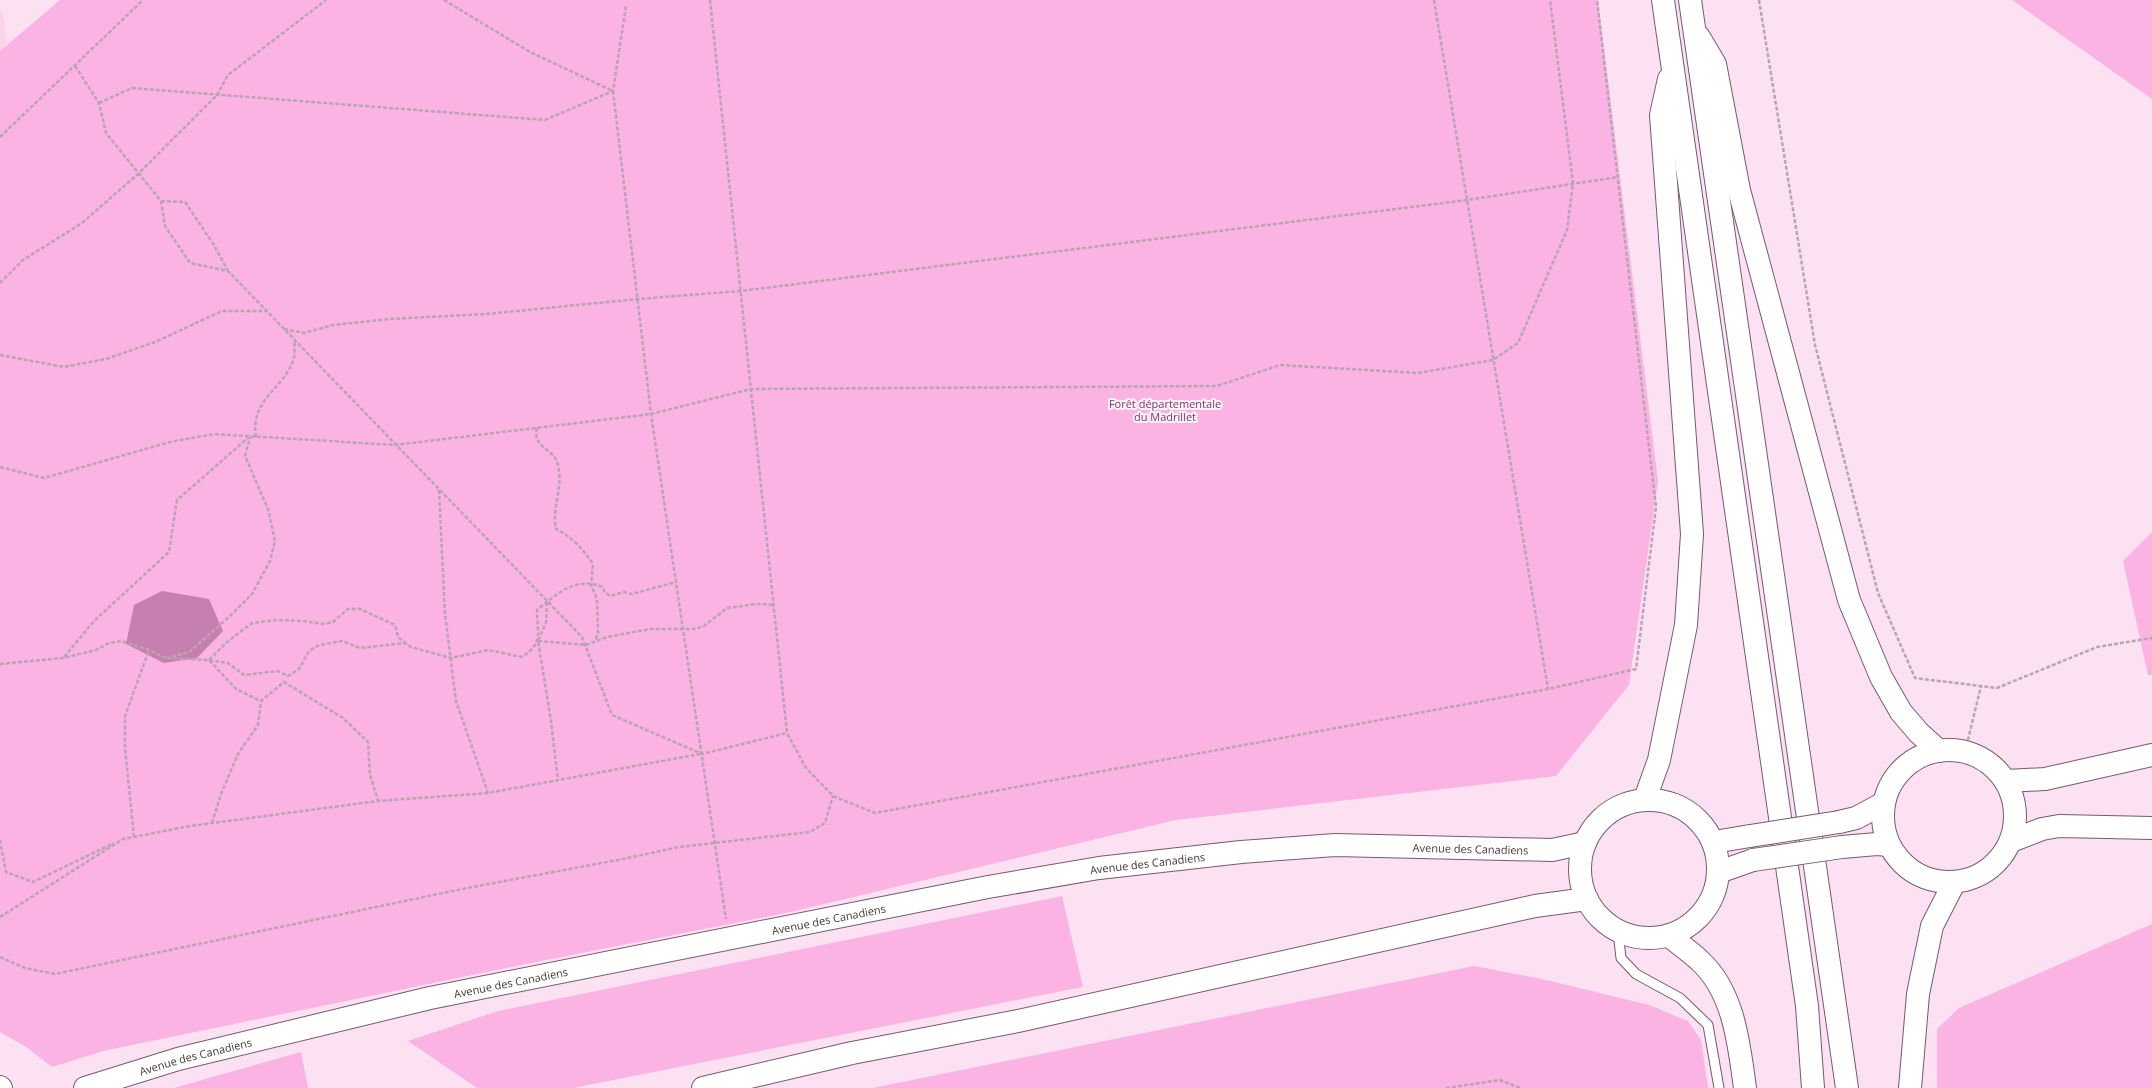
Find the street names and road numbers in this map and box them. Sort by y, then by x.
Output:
street label: Avenue des Canadiens [1412,839,1529,857]
street label: Avenue des Canadiens [1089,849,1206,877]
street label: Avenue des Canadiens [770,900,887,937]
street label: Avenue des Canadiens [452,963,569,1001]
street label: Avenue des Canadiens [137,1034,253,1078]

